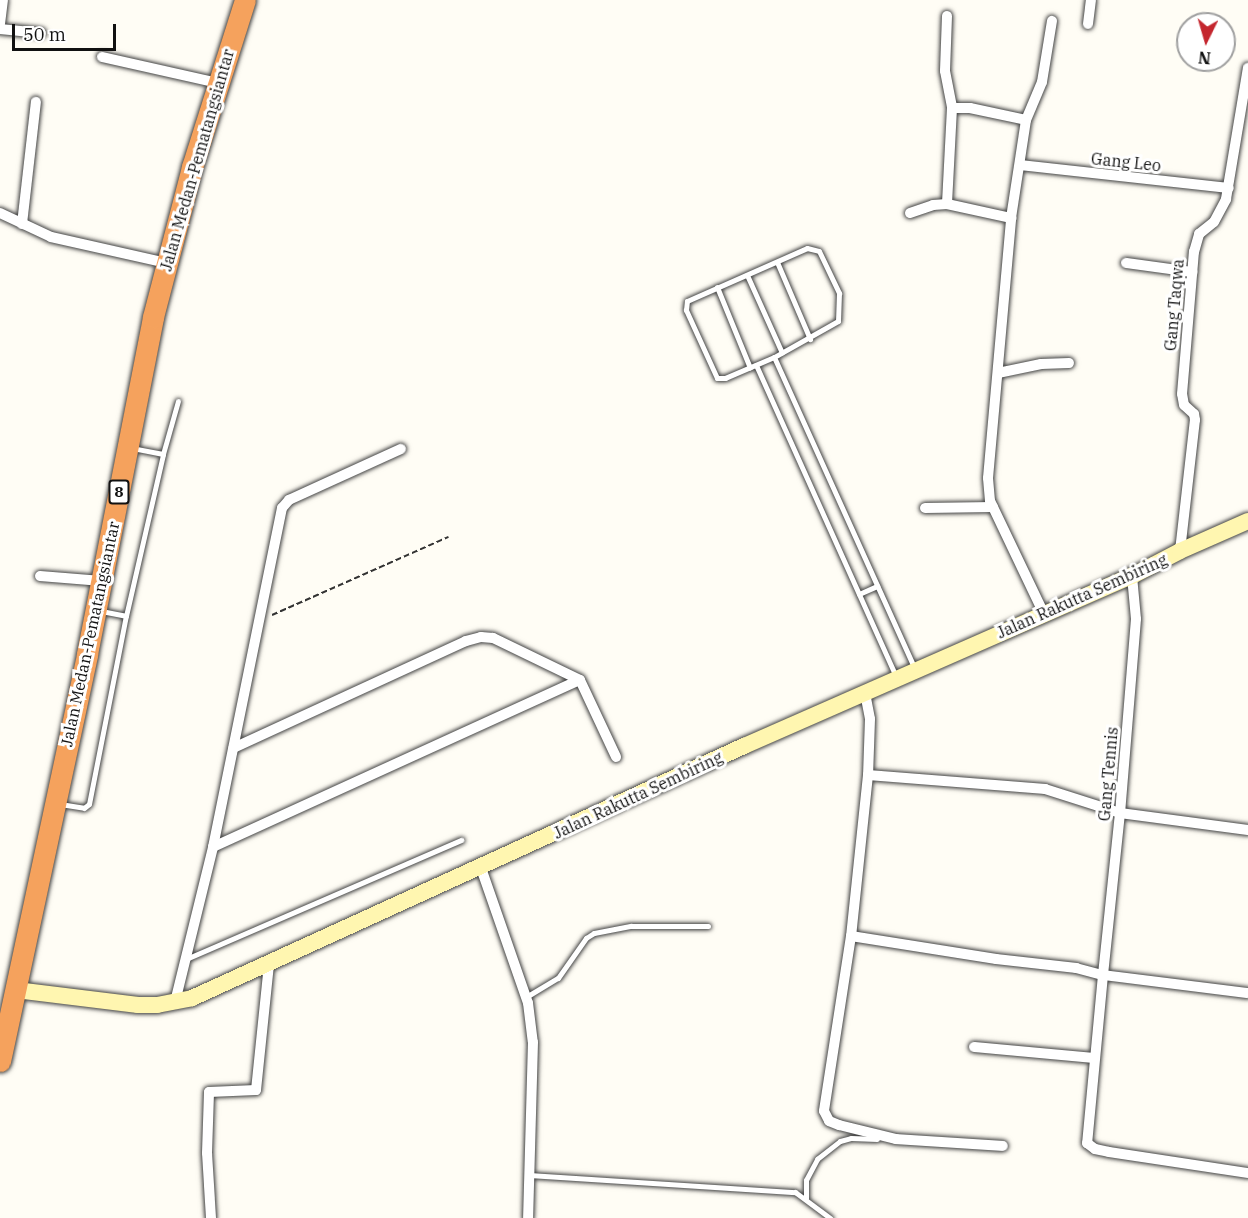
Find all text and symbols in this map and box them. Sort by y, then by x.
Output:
scale bar [15,12,118,50]
north arrow [1176,12,1236,72]
text: 50 m [23,23,66,46]
street label: Jalan Medan-Pematangsiantar [156,47,238,273]
text: N [1197,47,1212,68]
street label: Gang Leo [1090,149,1162,175]
street label: Gang Taqwa [1160,258,1188,352]
road number: 8 [108,480,130,504]
street label: Jalan Medan-Pematangsiantar [57,520,123,748]
street label: Jalan Rakutta Sembiring [994,550,1170,642]
street label: Gang Tennis [1094,726,1122,822]
street label: Jalan Rakutta Sembiring [550,747,726,843]

